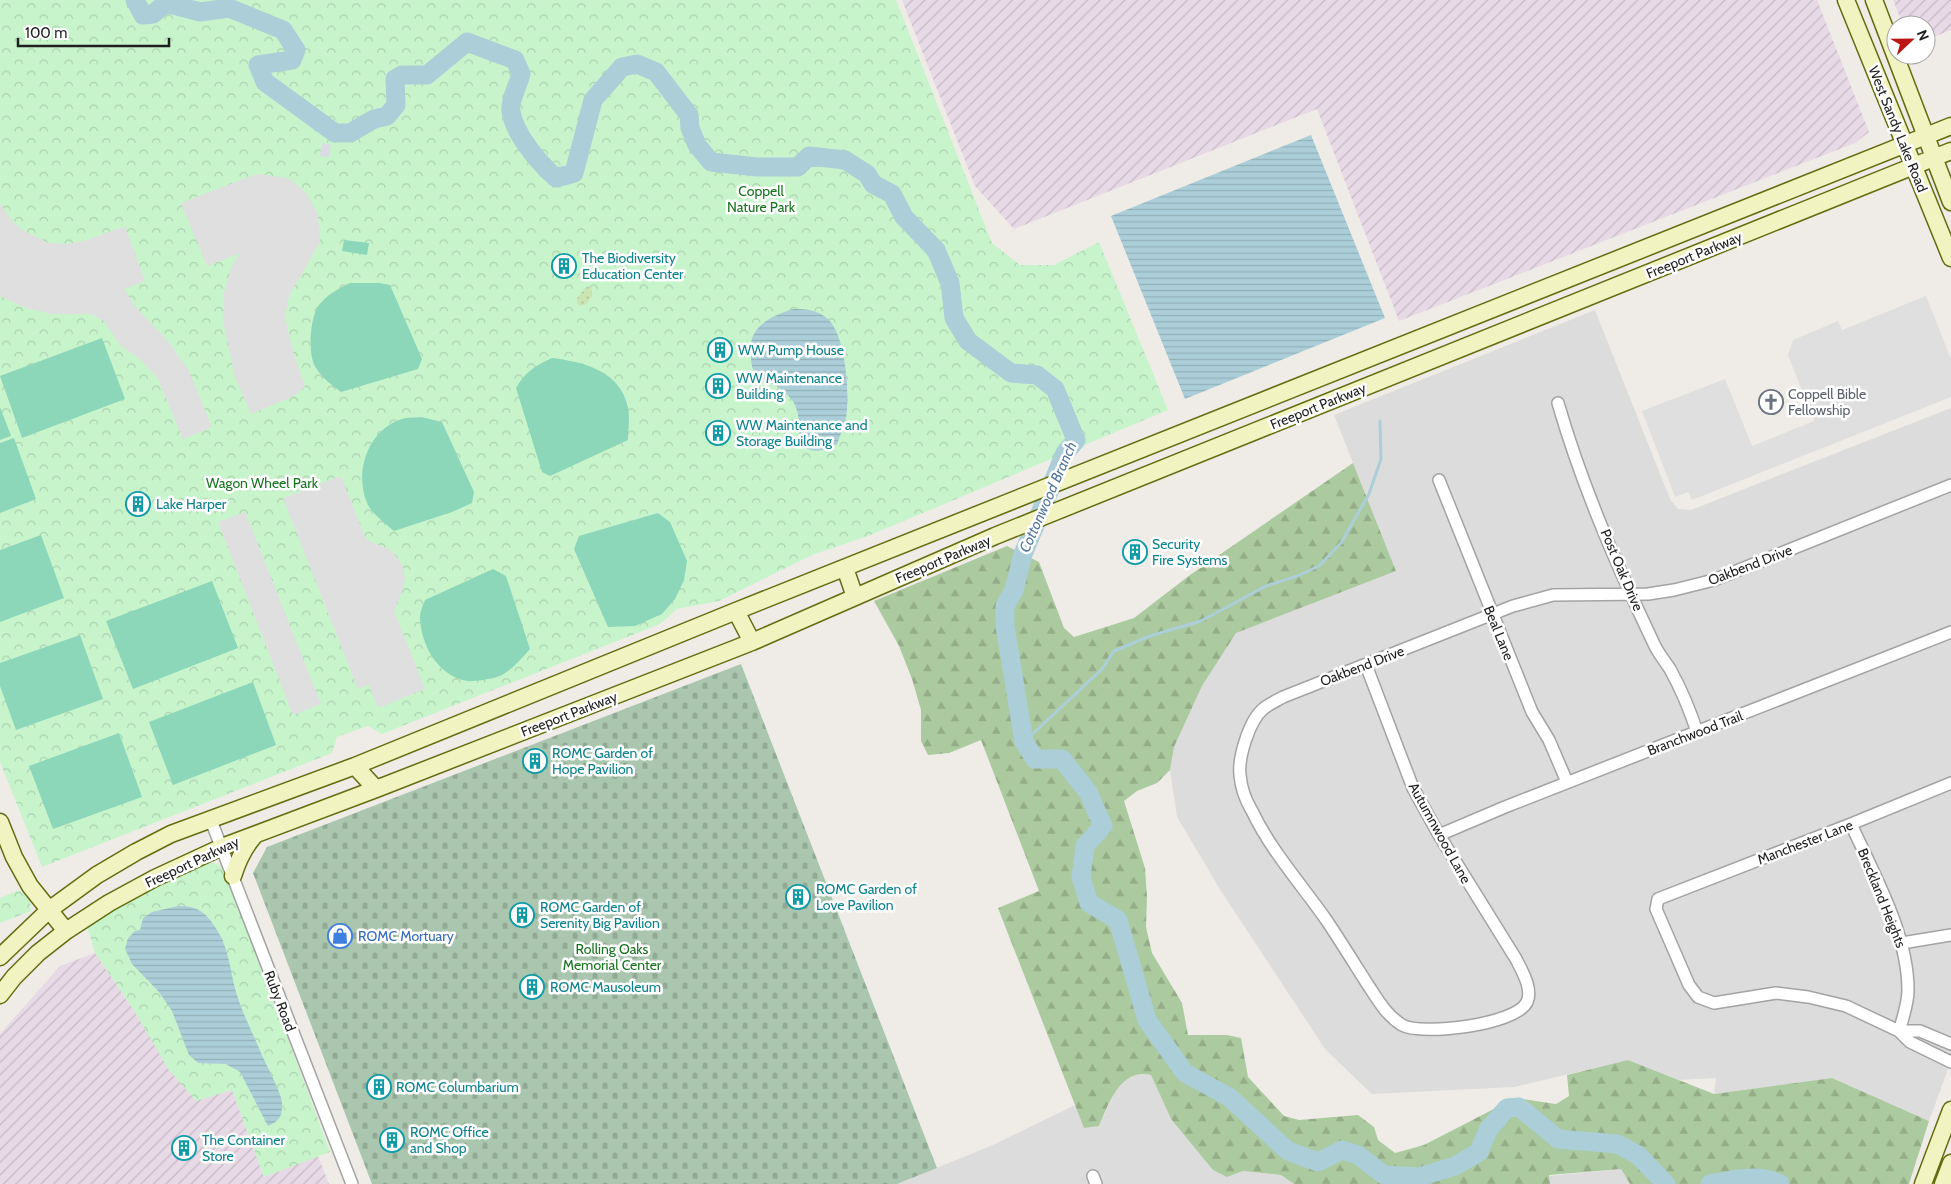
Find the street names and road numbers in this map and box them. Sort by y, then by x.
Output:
street label: West Sandy Lake Road [1864,63,1932,195]
street label: Freeport Parkway [1643,228,1745,282]
street label: Freeport Parkway [1267,379,1369,433]
street label: Post Oak Drive [1597,526,1647,614]
street label: Freeport Parkway [893,531,993,587]
street label: Oakbend Drive [1705,541,1795,589]
street label: Beal Lane [1480,603,1518,663]
street label: Oakbend Drive [1317,642,1407,690]
street label: Freeport Parkway [518,687,620,741]
street label: Branchwood Trail [1645,706,1746,759]
street label: Autumnwood Lane [1405,779,1475,887]
street label: Manchester Lane [1755,816,1855,868]
street label: Freeport Parkway [142,832,242,892]
street label: Breckland Heights [1854,846,1910,951]
street label: Ruby Road [260,968,300,1034]

